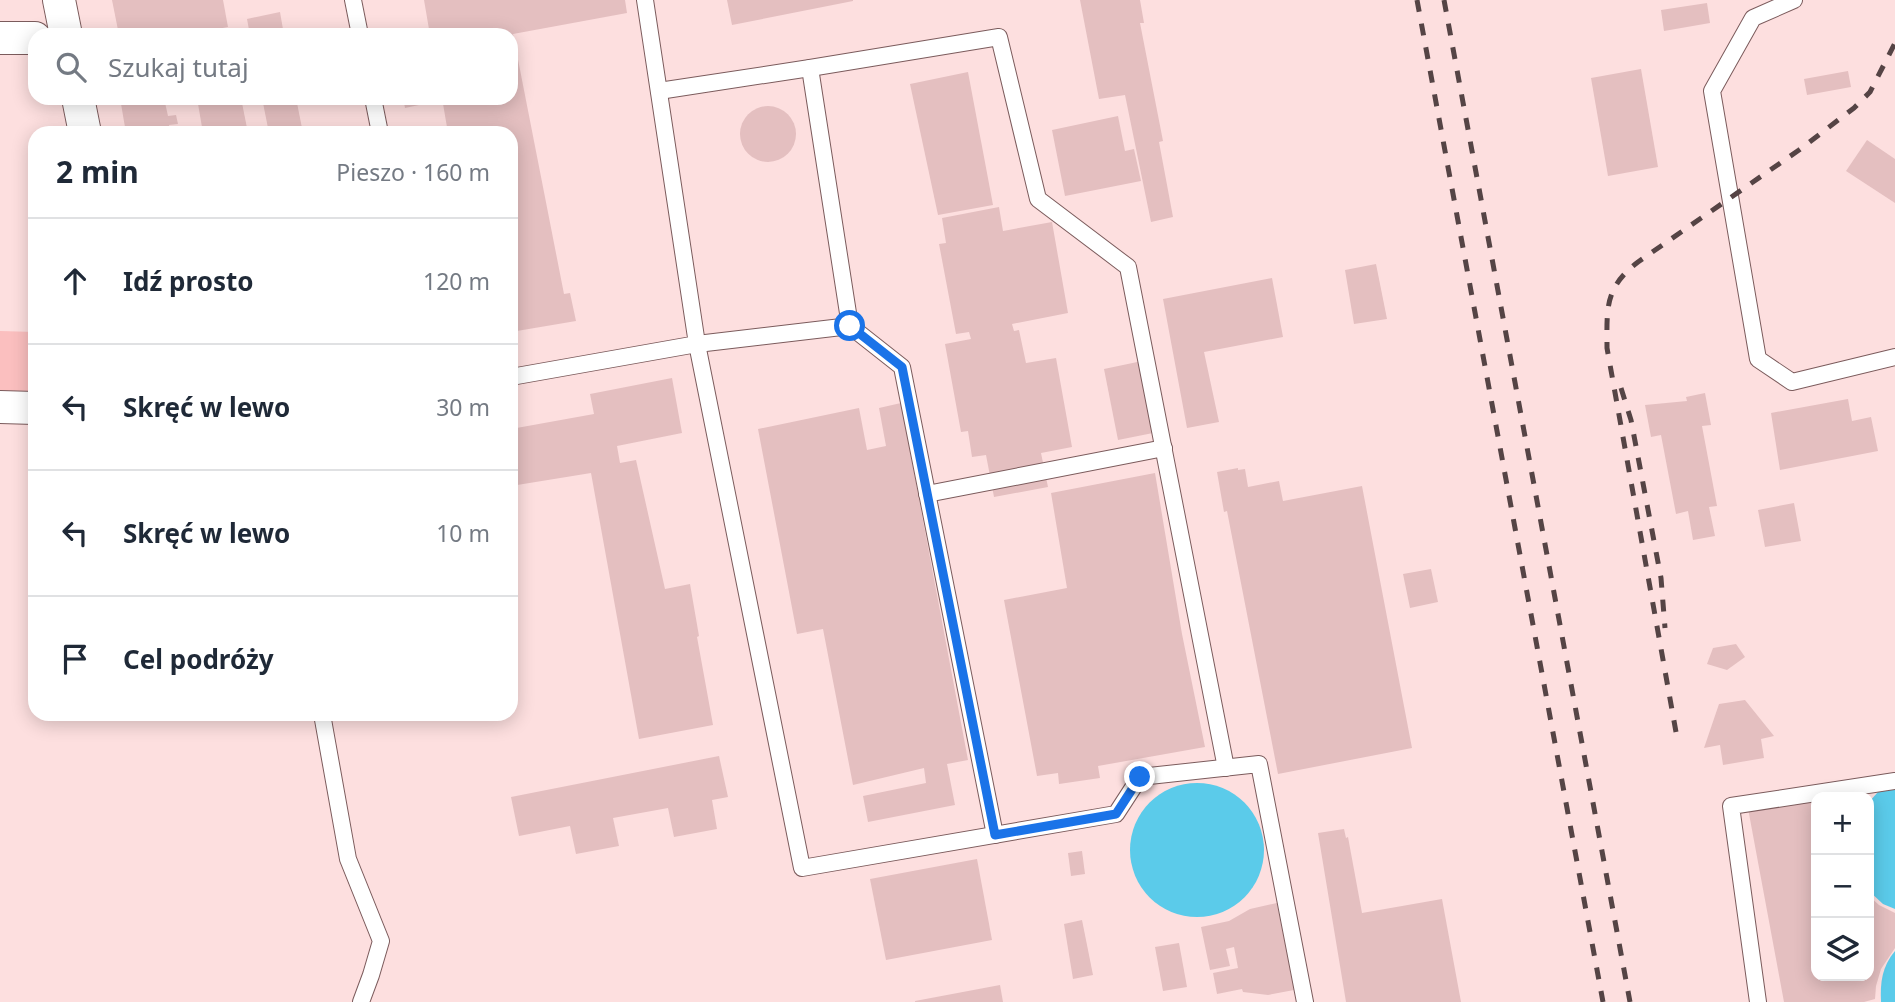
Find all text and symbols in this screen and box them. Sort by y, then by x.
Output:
search box [28,28,518,105]
icon: search [52,48,90,86]
text: Szukaj tutaj [108,49,249,85]
text: 2 min [56,151,139,192]
text: Pieszo · 160 m [336,156,490,188]
icon: ahead [56,262,94,300]
text: Idź prosto [123,263,254,299]
text: 120 m [423,265,490,297]
route start [834,310,865,341]
icon: left [56,388,94,426]
text: Skręć w lewo [123,389,290,425]
text: 30 m [436,391,490,423]
icon: left [56,514,94,552]
text: Skręć w lewo [123,515,290,551]
text: 10 m [436,517,490,549]
icon: arrive [56,640,94,678]
text: Cel podróży [123,641,274,677]
route end [1124,761,1155,792]
map controls [1811,792,1874,981]
button: + [1811,792,1874,855]
button: − [1811,855,1874,918]
button: layers [1811,918,1874,981]

